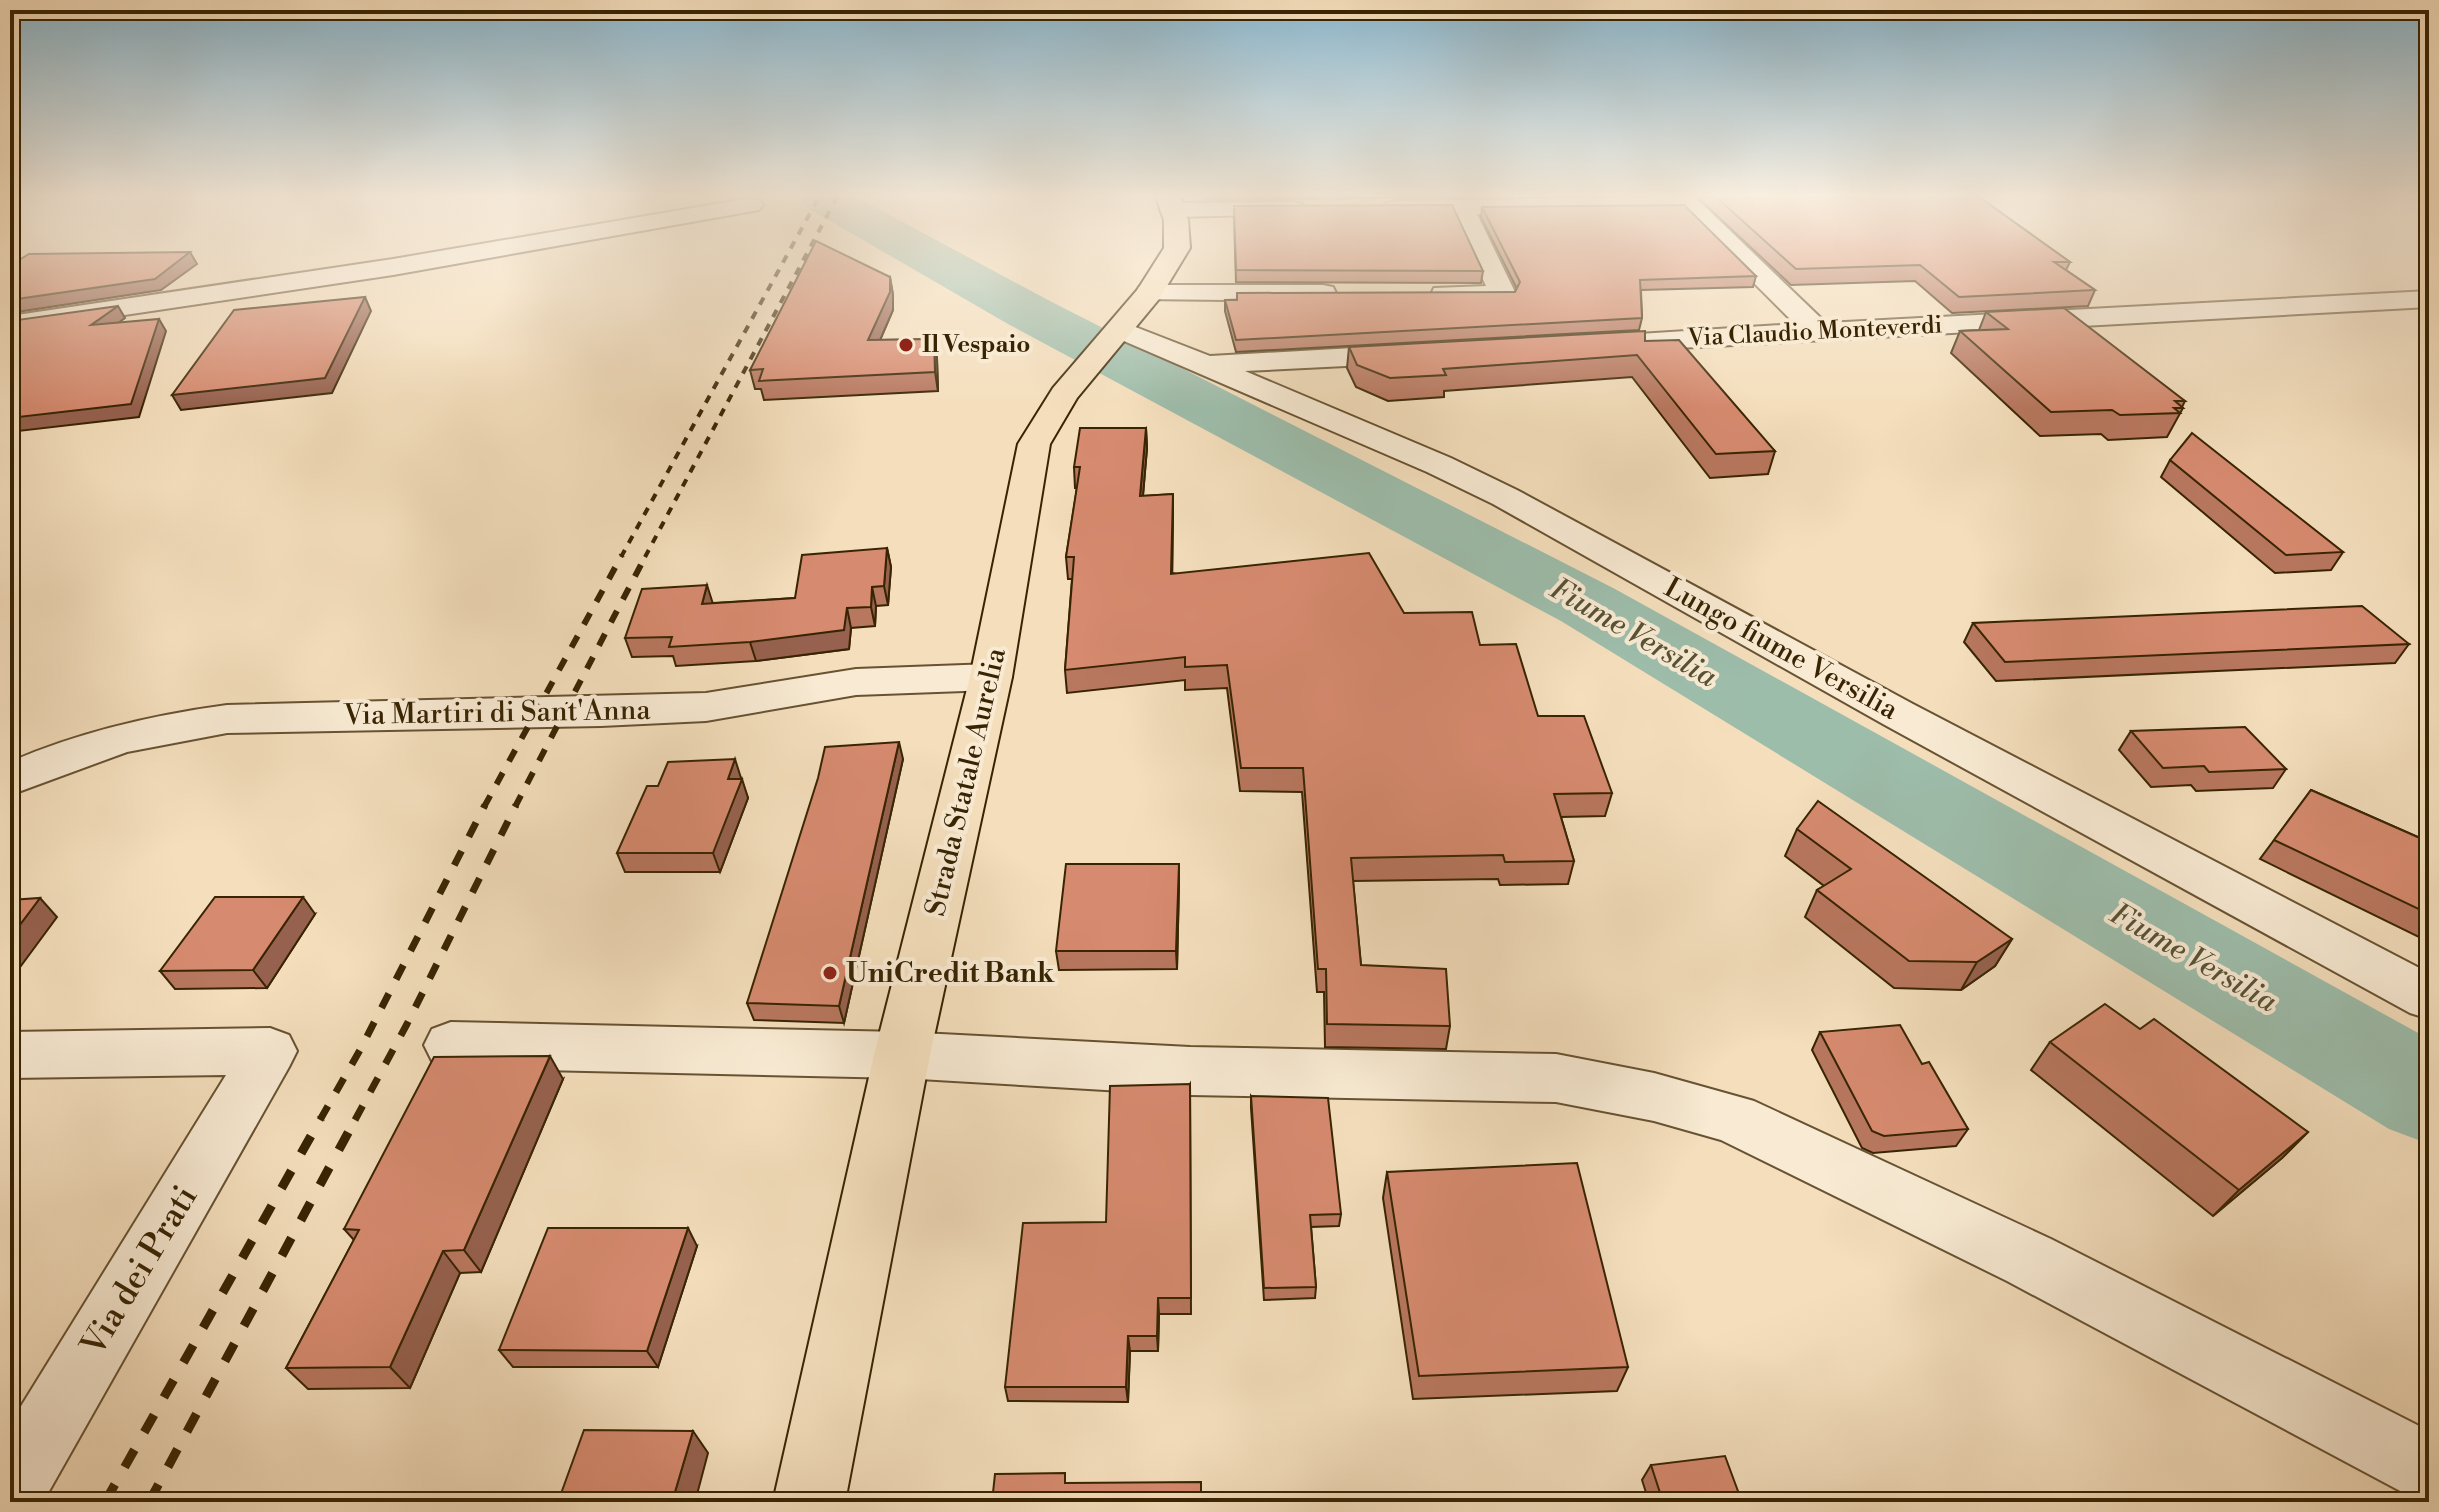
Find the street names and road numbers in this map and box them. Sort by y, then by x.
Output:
street label: Via Claudio Monteverdi [1686,310,1943,354]
street label: Lungo fiume Versilia [1658,570,1905,728]
street label: Strada Statale Aurelia [918,644,1014,919]
street label: Via Martiri di Sant'Anna [342,693,652,733]
street label: Via dei Prati [72,1178,207,1364]

